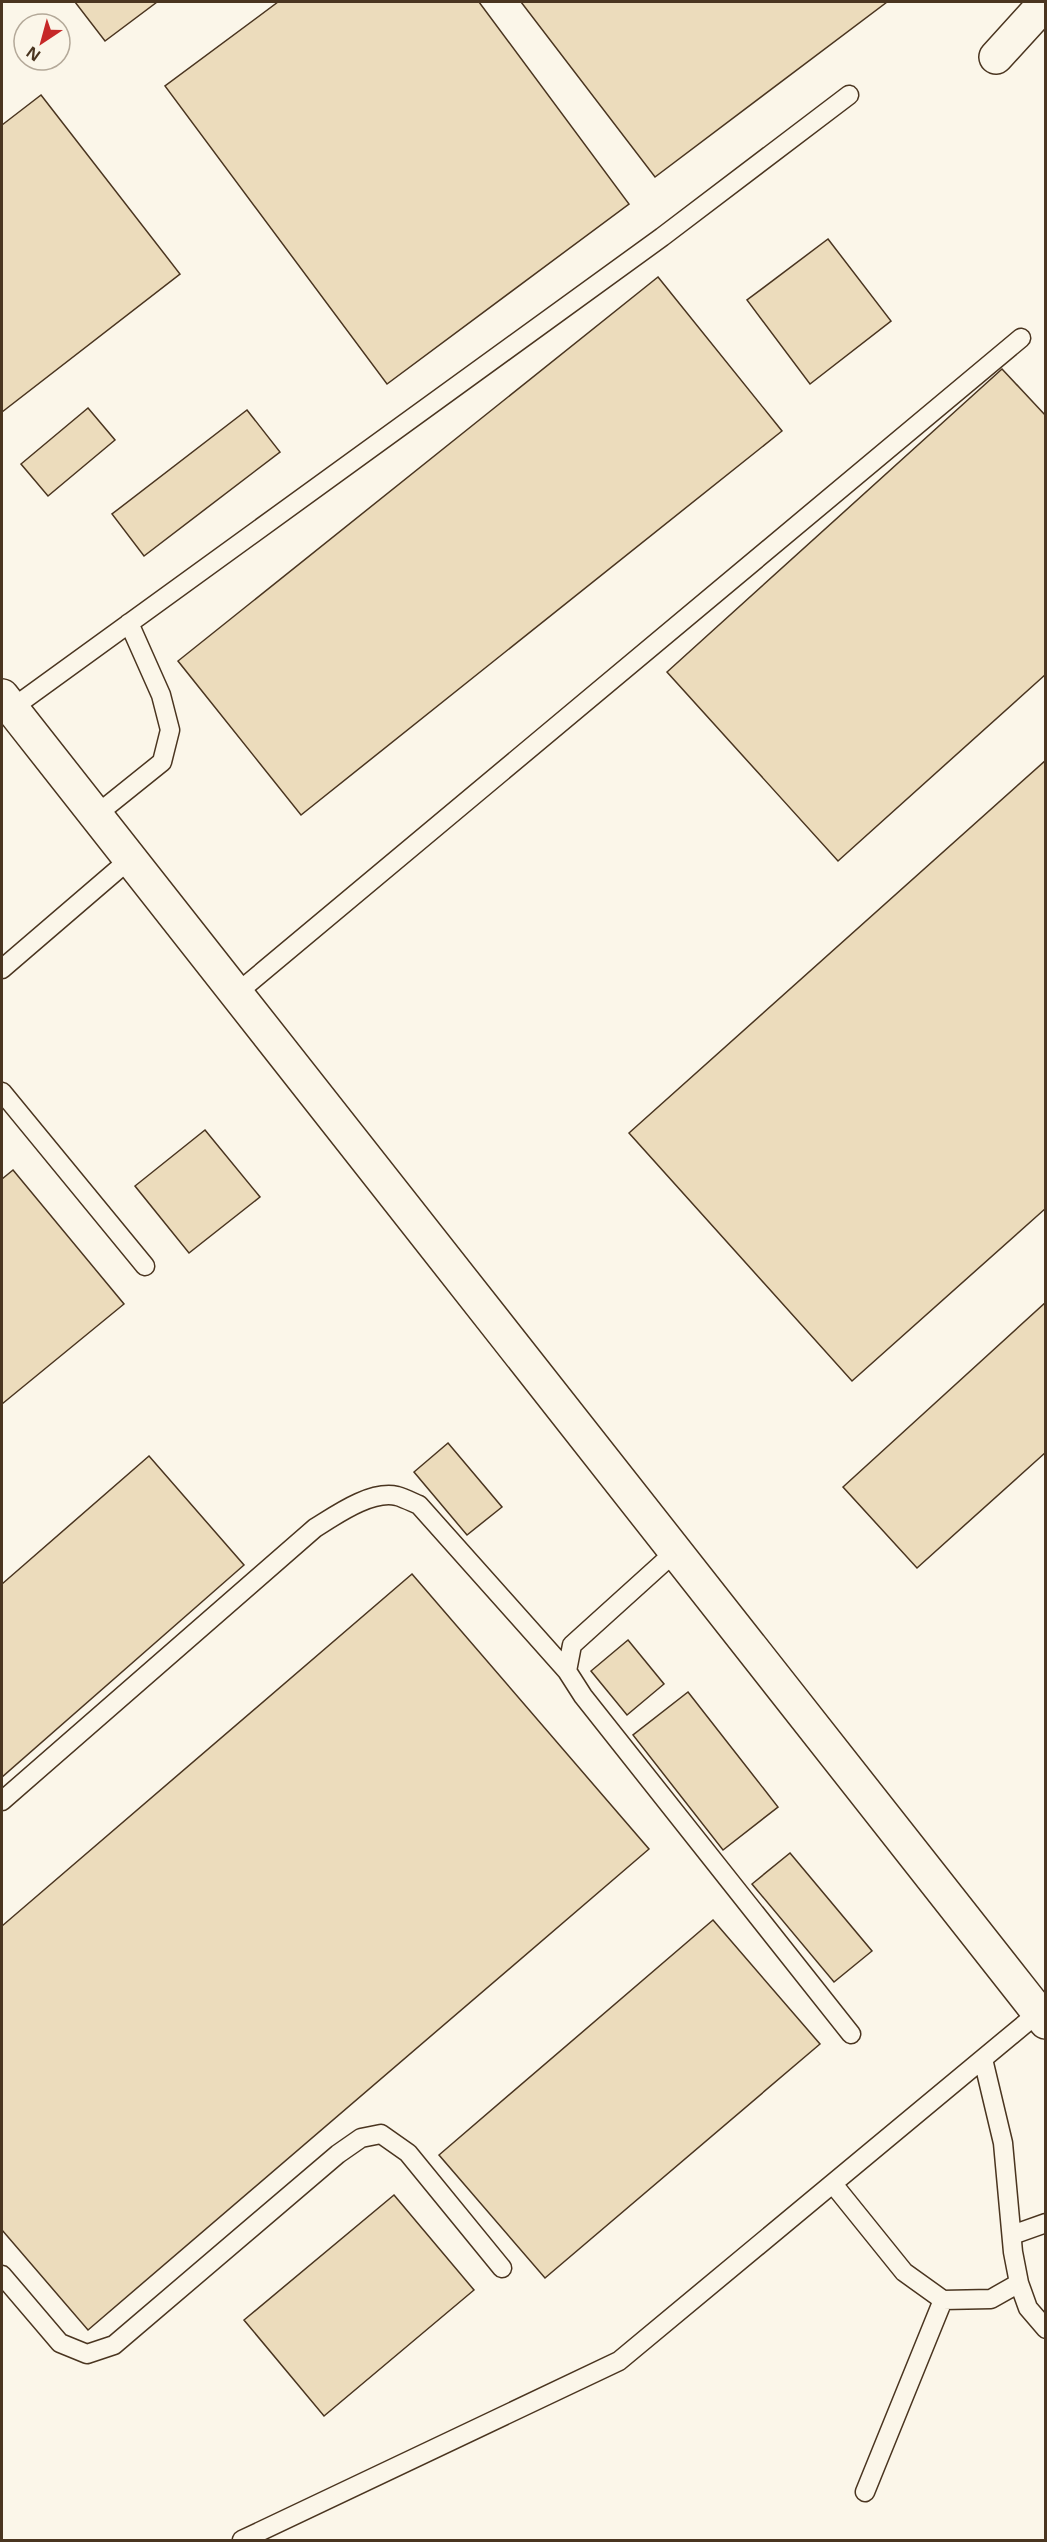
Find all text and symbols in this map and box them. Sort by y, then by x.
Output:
north arrow [12,12,72,72]
text: N [21,41,45,67]

